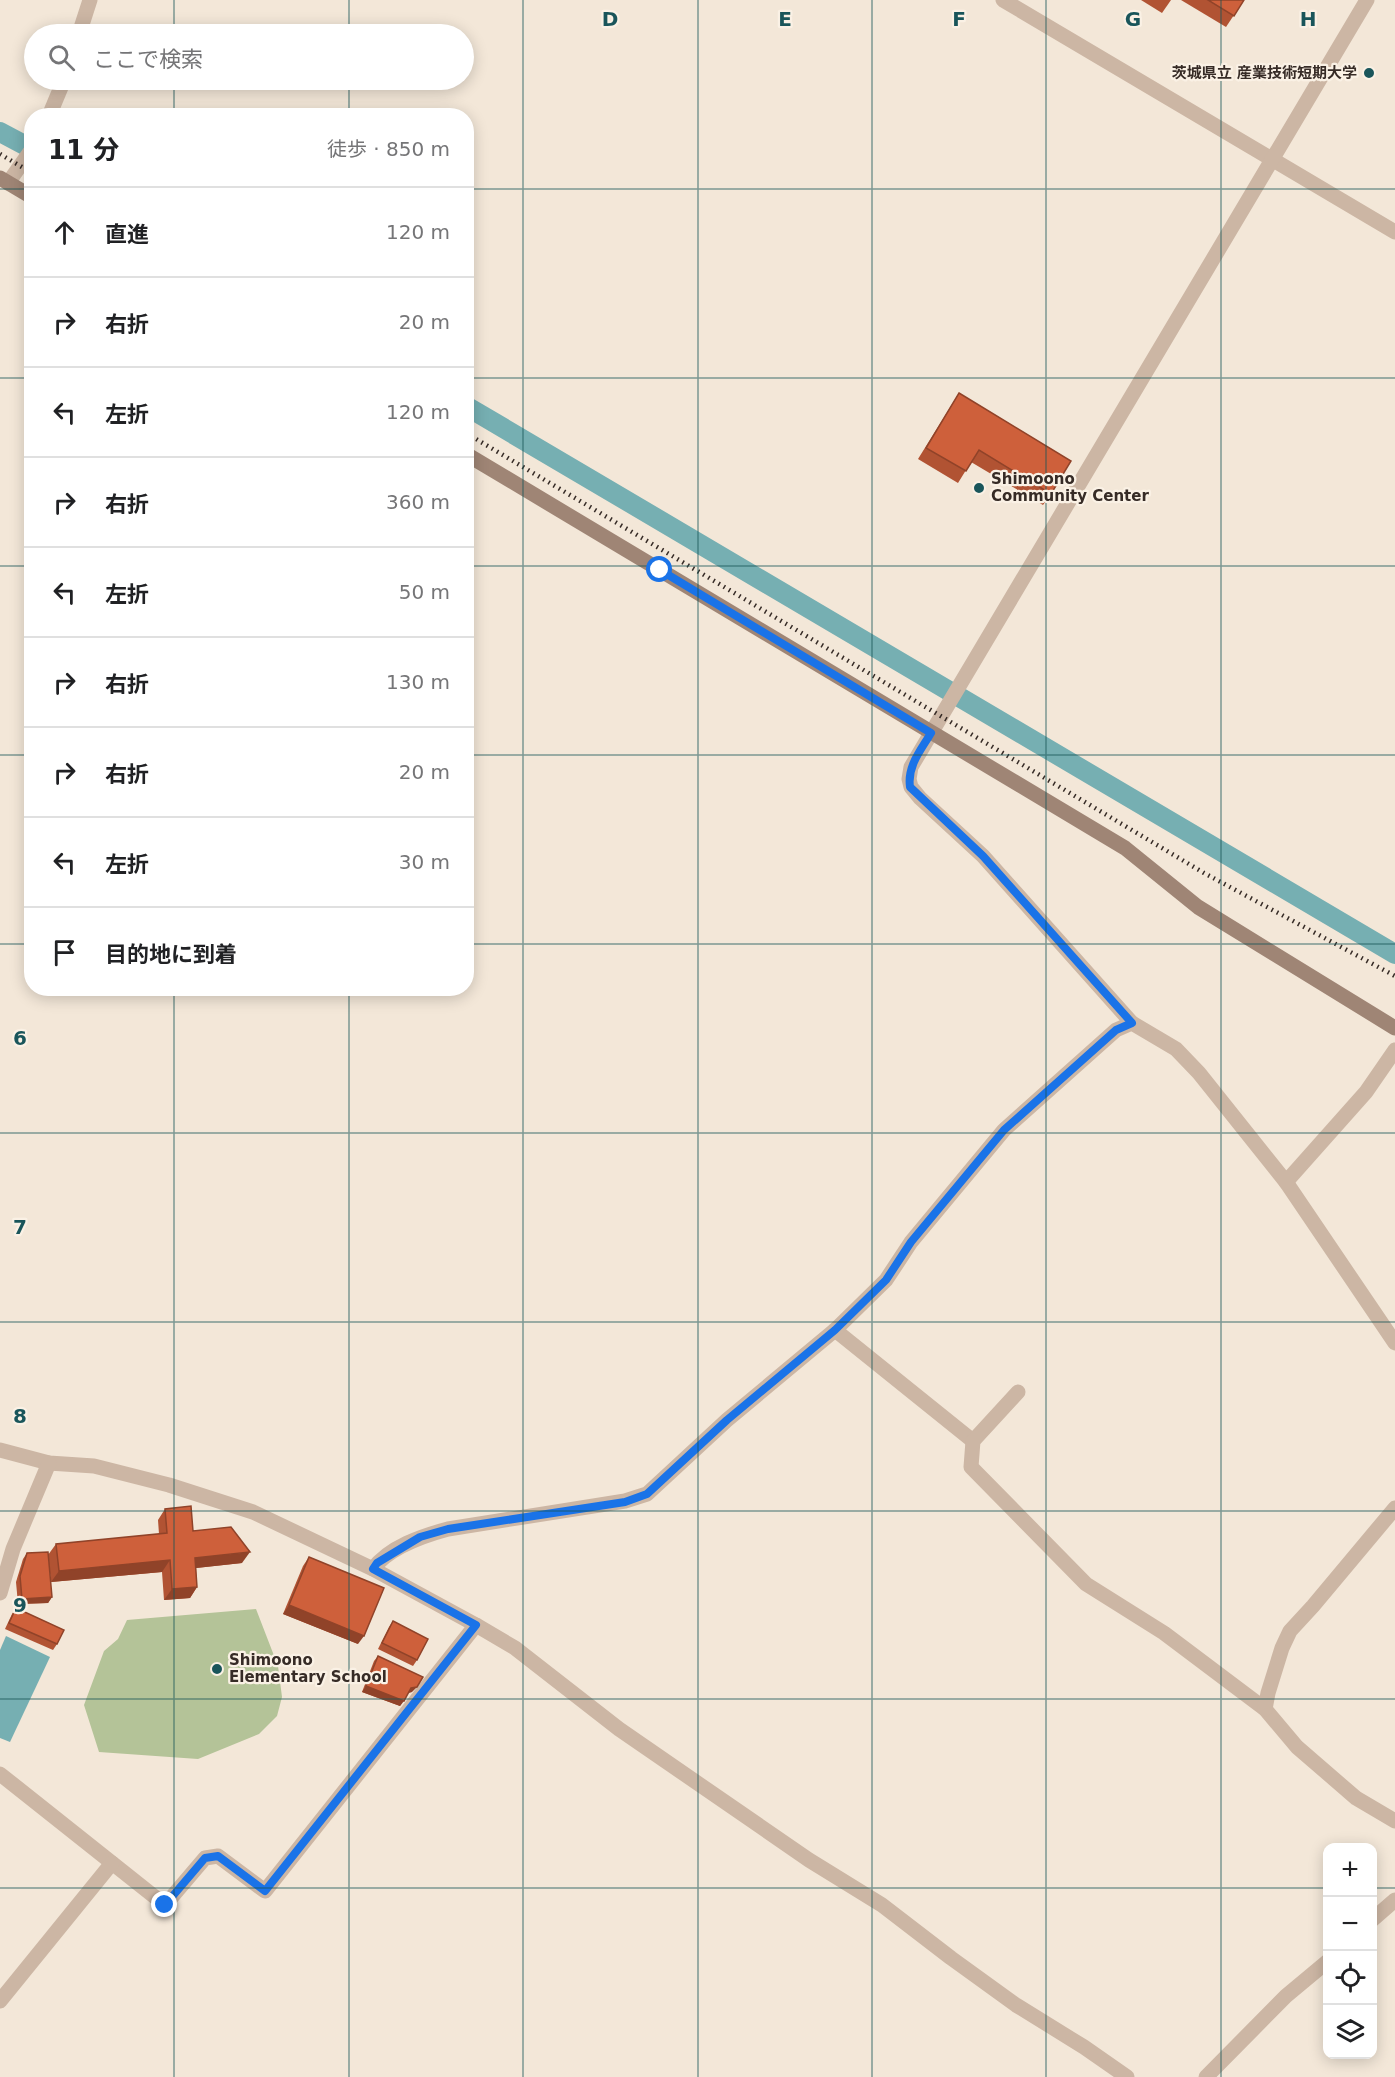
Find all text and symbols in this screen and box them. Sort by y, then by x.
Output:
text: D [602,7,618,31]
text: E [778,7,792,31]
text: F [952,7,966,31]
text: G [1125,7,1141,31]
text: H [1300,7,1316,31]
search box [24,24,474,90]
icon: search [45,41,78,74]
text: ここで検索 [93,47,203,72]
place label: 茨城県立 産業技術短期大学 [1172,64,1357,82]
marker: 茨城県立 産業技術短期大学 [1362,66,1376,80]
text: 11 分 [48,135,119,165]
text: 徒歩 · 850 m [327,137,450,161]
icon: ahead [48,216,81,249]
text: 120 m [386,220,450,244]
text: 直進 [105,222,149,247]
icon: right [48,306,81,339]
text: 20 m [399,310,450,334]
text: 右折 [105,312,149,337]
icon: left [48,396,81,429]
text: 120 m [386,400,450,424]
text: 左折 [105,402,149,427]
place label: Shimoono Community Center [991,470,1149,505]
marker: Shimoono Community Center [972,481,986,495]
icon: right [48,486,81,519]
text: 360 m [386,490,450,514]
text: 右折 [105,492,149,517]
route start [646,556,672,582]
icon: left [48,576,81,609]
text: 50 m [399,580,450,604]
text: 左折 [105,582,149,607]
icon: right [48,666,81,699]
text: 130 m [386,670,450,694]
text: 右折 [105,672,149,697]
icon: right [48,756,81,789]
text: 20 m [399,760,450,784]
text: 右折 [105,762,149,787]
icon: left [48,846,81,879]
text: 30 m [399,850,450,874]
text: 左折 [105,852,149,877]
icon: arrive [48,936,81,969]
text: 目的地に到着 [105,942,237,967]
text: 6 [13,1026,27,1050]
text: 7 [13,1215,27,1239]
text: 8 [13,1404,27,1428]
text: 9 [13,1593,27,1617]
place label: Shimoono Elementary School [229,1651,387,1686]
marker: Shimoono Elementary School [210,1662,224,1676]
map controls [1323,1843,1377,2059]
button: + [1323,1843,1377,1897]
route end [151,1891,177,1917]
button: − [1323,1897,1377,1951]
button: locate [1323,1951,1377,2005]
button: layers [1323,2005,1377,2059]

